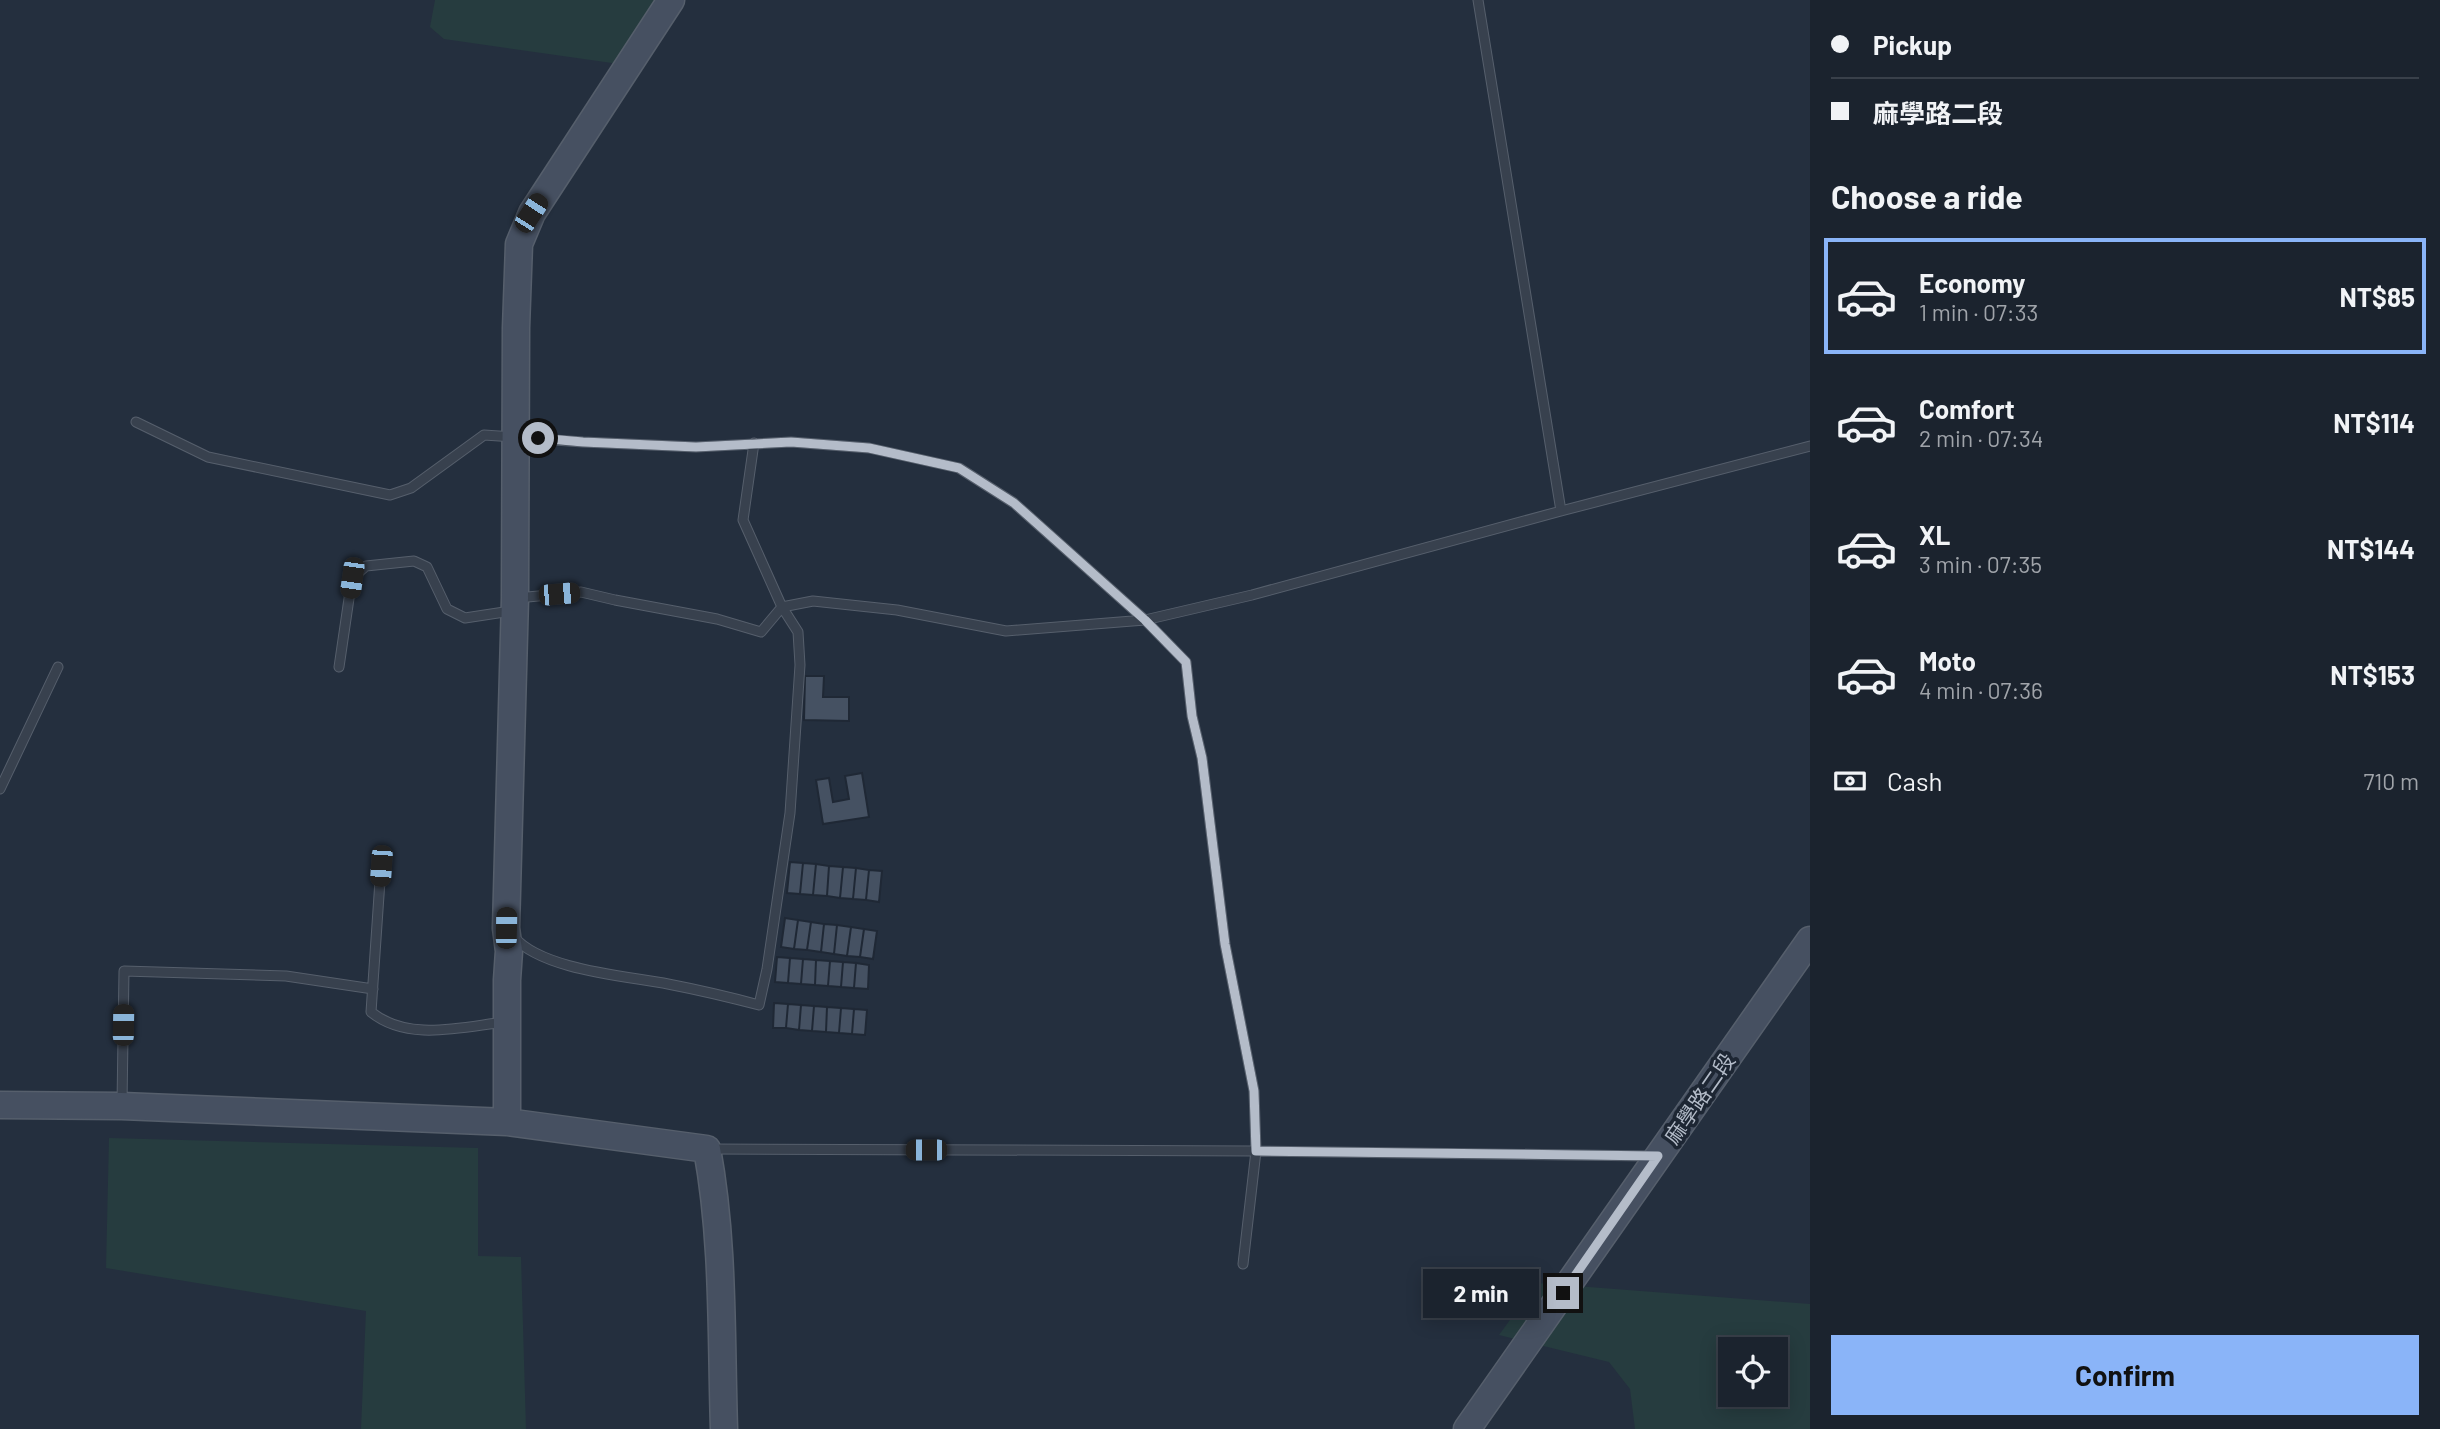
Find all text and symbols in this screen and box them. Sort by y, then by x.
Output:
text: Pickup [1873,29,1952,60]
text: 麻學路二段 [1873,97,2003,128]
text: Choose a ride [1831,177,2023,215]
car [511,190,552,236]
icon: car [1835,265,1898,328]
text: Economy [1919,267,2025,298]
text: NT$85 [2340,281,2415,312]
text: 1 min · 07:33 [1919,298,2038,326]
icon: car [1835,391,1898,454]
text: Comfort [1919,393,2015,424]
text: NT$114 [2333,407,2415,438]
route start [522,422,554,454]
text: 2 min · 07:34 [1919,424,2043,452]
icon: car [1835,517,1898,580]
text: XL [1919,519,1950,550]
text: NT$144 [2327,533,2415,564]
text: 3 min · 07:35 [1919,550,2042,578]
car [339,556,366,600]
car [538,582,581,606]
icon: car [1835,643,1898,706]
text: Moto [1919,645,1976,676]
text: NT$153 [2330,659,2415,690]
text: 4 min · 07:36 [1919,676,2043,704]
icon: cash [1831,762,1869,800]
text: Cash [1887,765,1942,796]
text: 710 m [2363,767,2419,795]
car [370,844,393,888]
car [496,907,517,949]
car [113,1004,134,1046]
street label: 麻學路二段 [1659,1048,1739,1148]
car [906,1140,948,1161]
callout: 2 min [1423,1268,1538,1318]
route end [1547,1277,1579,1309]
text: 2 min [1453,1279,1509,1307]
button: Confirm [1831,1335,2419,1415]
map controls [1718,1337,1788,1407]
button: locate [1718,1337,1788,1407]

